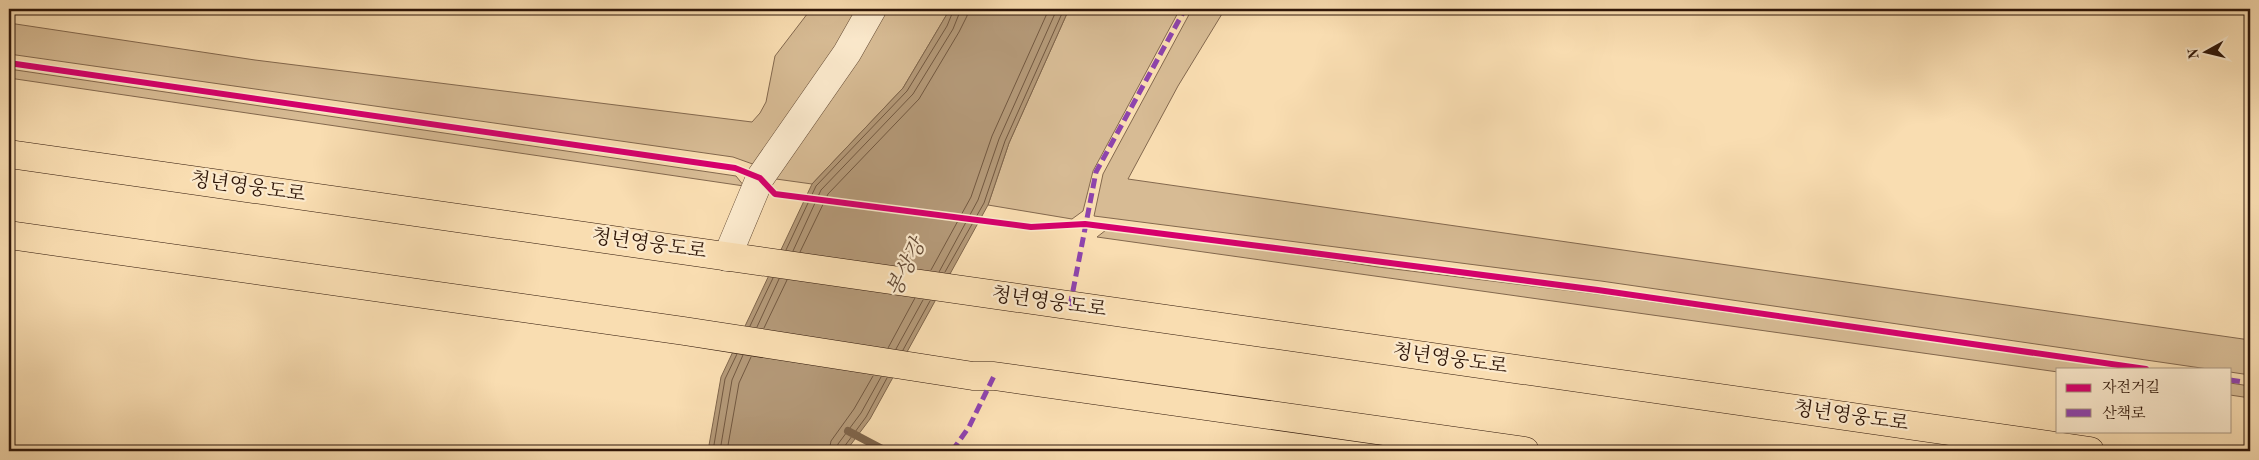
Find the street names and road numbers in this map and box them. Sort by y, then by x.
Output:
street label: 청년영웅도로 [189,168,307,206]
street label: 청년영웅도로 [590,225,708,263]
street label: 청년영웅도로 [990,283,1108,321]
street label: 청년영웅도로 [1391,340,1509,378]
street label: 청년영웅도로 [1792,397,1910,435]

